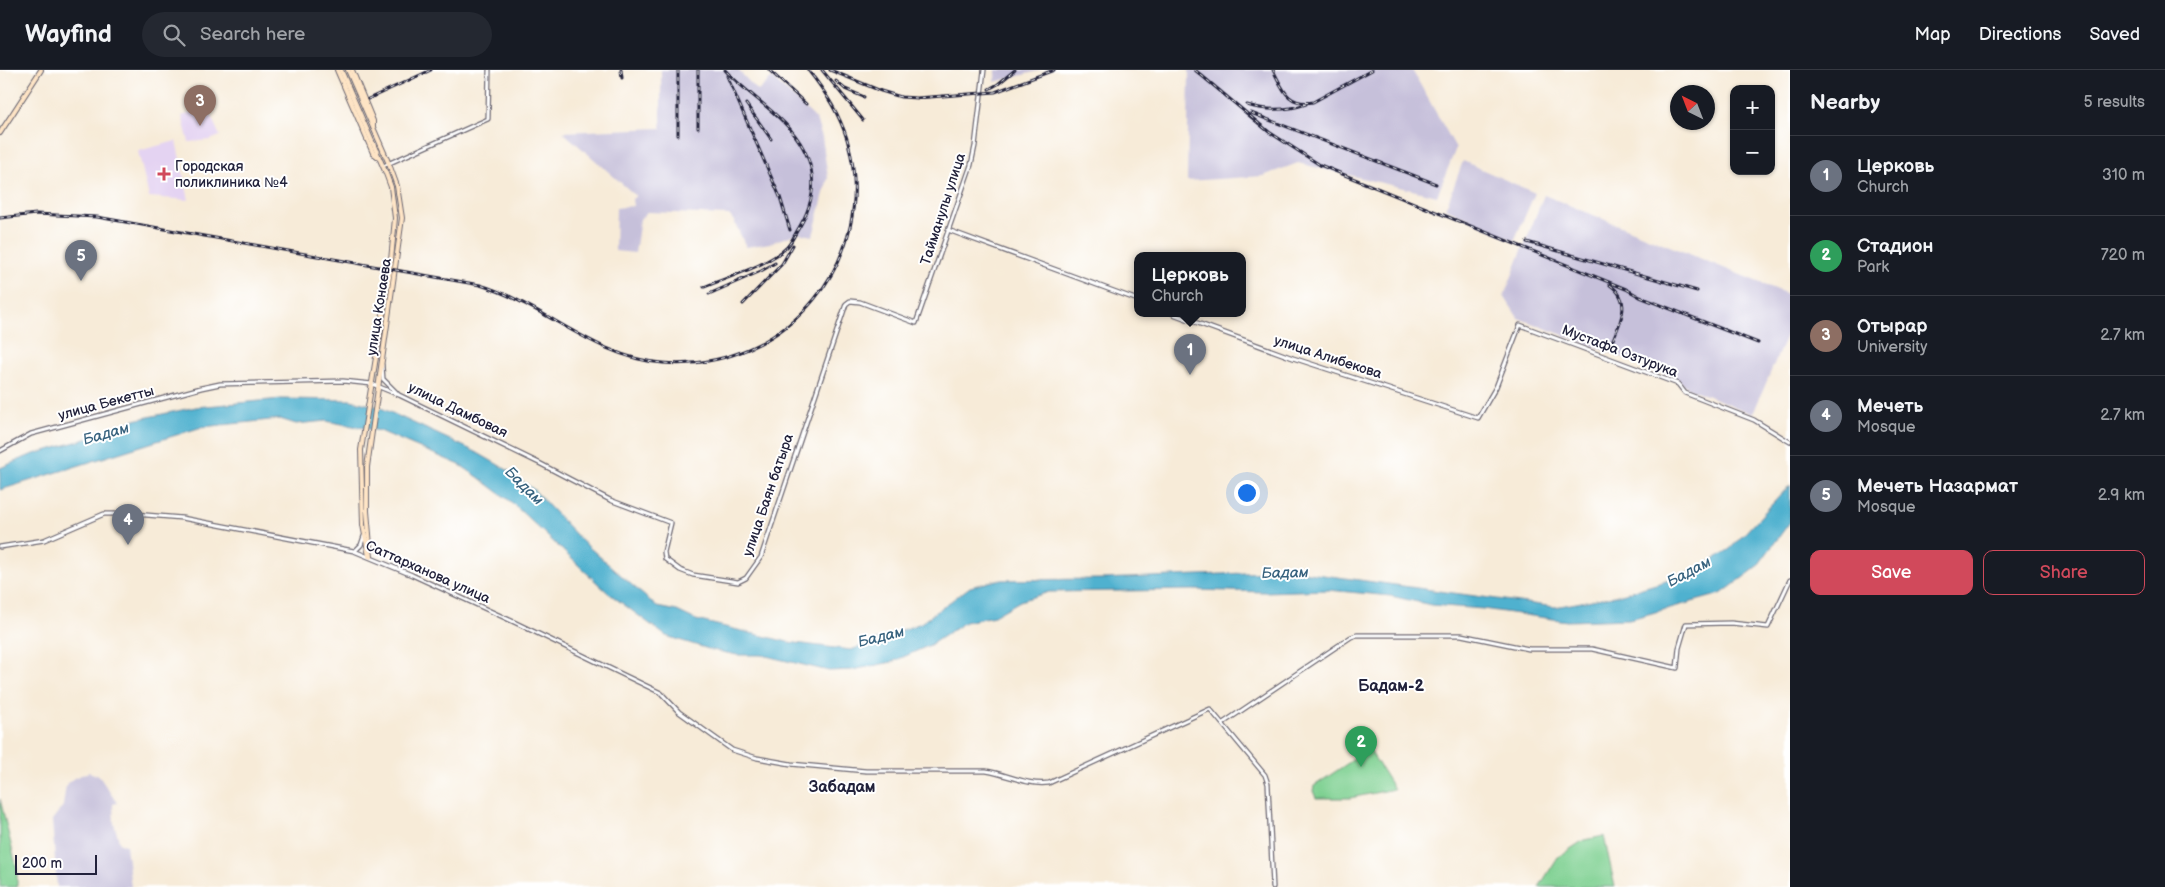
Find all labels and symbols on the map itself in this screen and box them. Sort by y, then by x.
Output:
pin: 3 [184,85,216,126]
north arrow [1670,85,1715,130]
street label: Тайманулы улица [917,150,969,267]
place label: Городская поликлиника №4 [175,158,288,191]
marker: Городская поликлиника №4 [157,167,171,181]
pin: 5 [65,240,97,281]
street label: улица Конаева [363,256,395,357]
street label: Мустафа Озтурука [1560,321,1681,381]
street label: улица Алибекова [1272,332,1385,383]
pin: 1 [1174,334,1206,375]
street label: улица Дамбовая [406,379,511,441]
street label: улица Бекетты [56,382,156,424]
water label: Бадам [81,418,131,450]
street label: улица Баян батыра [739,431,797,559]
water label: Бадам [501,463,547,509]
your location [1234,480,1260,506]
pin: 4 [112,504,144,545]
street label: Саттарханова улица [363,537,493,607]
water label: Бадам [1664,552,1714,591]
water label: Бадам [1261,563,1309,583]
water label: Бадам [856,622,906,652]
district label: Бадам-2 [1358,677,1424,696]
pin: 2 [1345,726,1377,767]
district label: Забадам [808,778,876,797]
scale bar [15,852,98,875]

